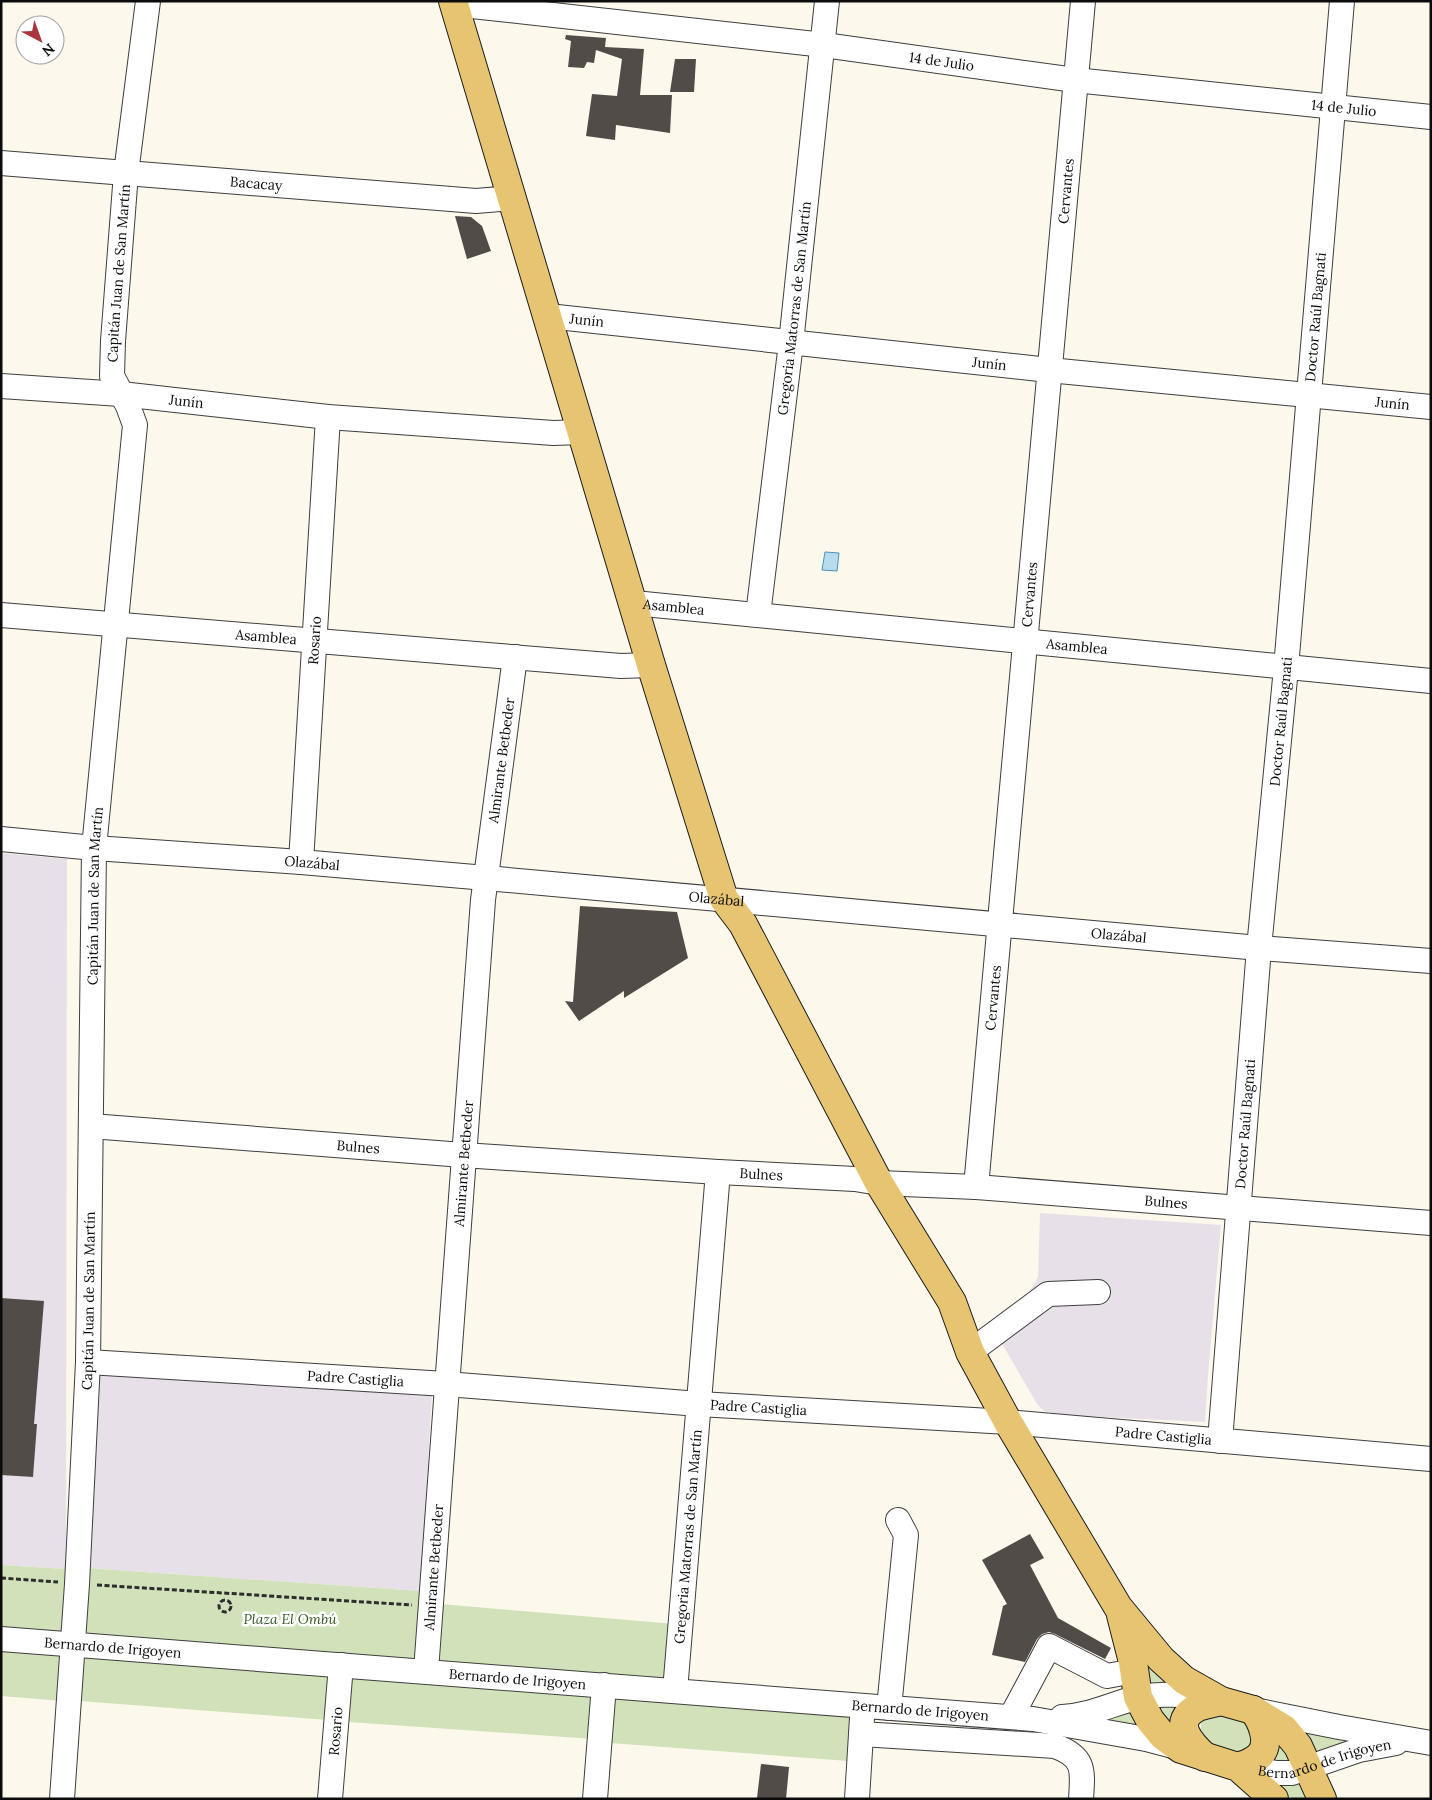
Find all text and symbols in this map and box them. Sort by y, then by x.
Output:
north arrow [15,15,65,65]
text: N [38,39,59,60]
street label: 14 de Julio [908,48,975,75]
street label: 14 de Julio [1310,96,1377,120]
street label: Cervantes [1054,158,1078,225]
street label: Bacacay [229,172,284,195]
street label: Capitán Juan de San Martín [103,183,134,363]
street label: Gregoria Matorras de San Martín [773,200,815,416]
street label: Doctor Raúl Bagnati [1301,252,1330,383]
street label: Junín [568,309,605,331]
street label: Junín [970,353,1008,374]
street label: Junín [167,390,205,412]
street label: Junín [1373,393,1411,414]
street label: Cervantes [1018,561,1041,628]
street label: Asamblea [641,595,705,619]
street label: Rosario [304,615,325,665]
street label: Asamblea [234,625,298,648]
street label: Asamblea [1044,634,1109,658]
street label: Doctor Raúl Bagnati [1266,656,1296,787]
street label: Almirante Betbeder [484,696,519,825]
street label: Capitán Juan de San Martín [83,805,107,985]
street label: Olazábal [284,852,341,874]
street label: Olazábal [688,887,745,910]
street label: Olazábal [1090,924,1148,947]
street label: Cervantes [981,964,1005,1031]
street label: Doctor Raúl Bagnati [1231,1058,1259,1189]
street label: Almirante Betbeder [450,1100,477,1228]
street label: Bulnes [336,1136,381,1157]
street label: Bulnes [739,1164,783,1184]
street label: Bulnes [1144,1191,1188,1213]
street label: Capitán Juan de San Martín [78,1211,99,1390]
street label: Padre Castiglia [306,1366,405,1390]
street label: Padre Castiglia [709,1396,807,1419]
street label: Padre Castiglia [1114,1422,1213,1449]
street label: Gregoria Matorras de San Martín [670,1428,706,1645]
street label: Almirante Betbeder [420,1503,447,1632]
park label: Plaza El Ombú [243,1610,337,1628]
street label: Bernardo de Irigoyen [43,1633,183,1662]
street label: Bernardo de Irigoyen [448,1665,587,1693]
street label: Bernardo de Irigoyen [851,1696,990,1725]
street label: Rosario [325,1706,347,1756]
street label: Bernardo de Irigoyen [1257,1735,1393,1783]

